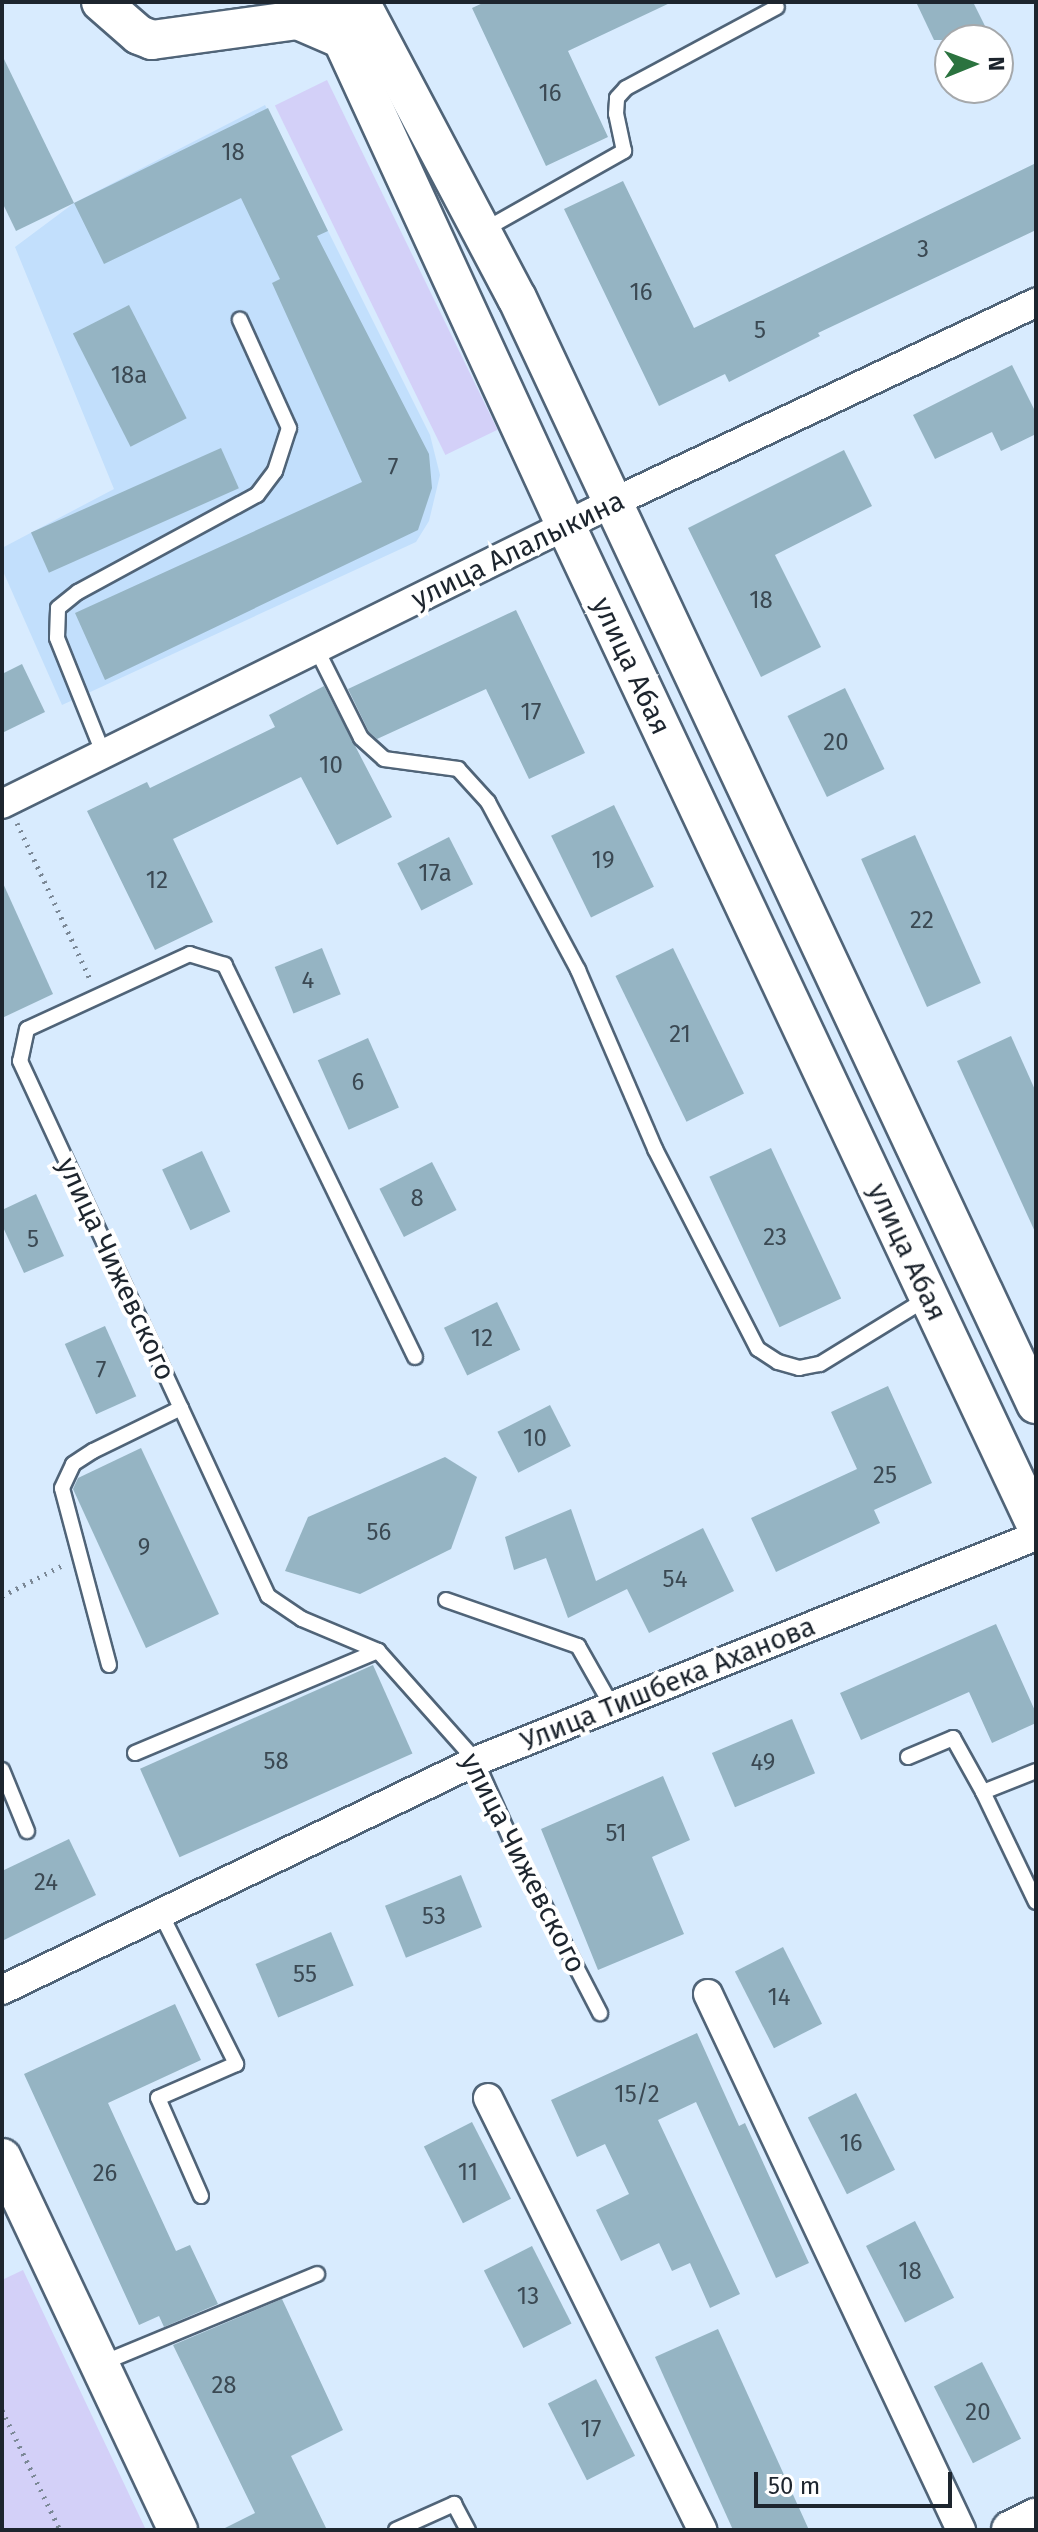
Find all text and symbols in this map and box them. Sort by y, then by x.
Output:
north arrow [934,24,1014,104]
text: N [983,56,1010,71]
house number: 16 [538,80,562,108]
house number: 18 [221,139,245,167]
house number: 3 [917,236,929,264]
house number: 16 [629,279,653,307]
house number: 5 [754,317,766,345]
house number: 18а [111,362,147,390]
house number: 7 [388,454,398,482]
street label: улица Алалыкина [406,484,630,616]
house number: 18 [749,587,773,615]
street label: улица Абая [584,592,678,740]
house number: 17 [520,699,542,727]
house number: 20 [823,729,849,757]
house number: 10 [319,752,343,780]
house number: 19 [592,847,614,875]
house number: 17а [418,860,452,888]
house number: 12 [146,867,168,895]
house number: 22 [910,907,934,935]
house number: 4 [302,967,314,995]
house number: 21 [669,1021,691,1049]
house number: 6 [352,1069,364,1097]
street label: улица Чижевского [50,1152,182,1386]
street label: улица Абая [860,1178,954,1326]
house number: 8 [410,1185,424,1213]
house number: 23 [763,1224,787,1252]
house number: 5 [27,1226,39,1254]
house number: 12 [471,1325,493,1353]
house number: 7 [96,1357,106,1385]
house number: 10 [523,1425,547,1453]
house number: 25 [873,1462,897,1490]
house number: 56 [367,1519,391,1547]
house number: 9 [138,1534,150,1562]
house number: 54 [663,1566,687,1594]
street label: Улица Тишбека Аханова [516,1609,820,1759]
house number: 58 [263,1748,289,1776]
street label: улица Чижевского [453,1748,593,1978]
house number: 49 [751,1749,775,1777]
house number: 51 [605,1820,627,1848]
house number: 24 [34,1869,58,1897]
house number: 53 [422,1903,446,1931]
house number: 55 [293,1961,317,1989]
house number: 14 [767,1984,791,2012]
house number: 15/2 [614,2081,660,2109]
house number: 16 [839,2130,863,2158]
house number: 11 [458,2159,478,2187]
house number: 26 [93,2160,117,2188]
house number: 18 [898,2258,922,2286]
house number: 13 [517,2283,539,2311]
house number: 28 [211,2372,237,2400]
house number: 20 [965,2399,991,2427]
house number: 17 [580,2416,602,2444]
scale bar [758,2456,956,2506]
text: 50 m [768,2472,820,2500]

